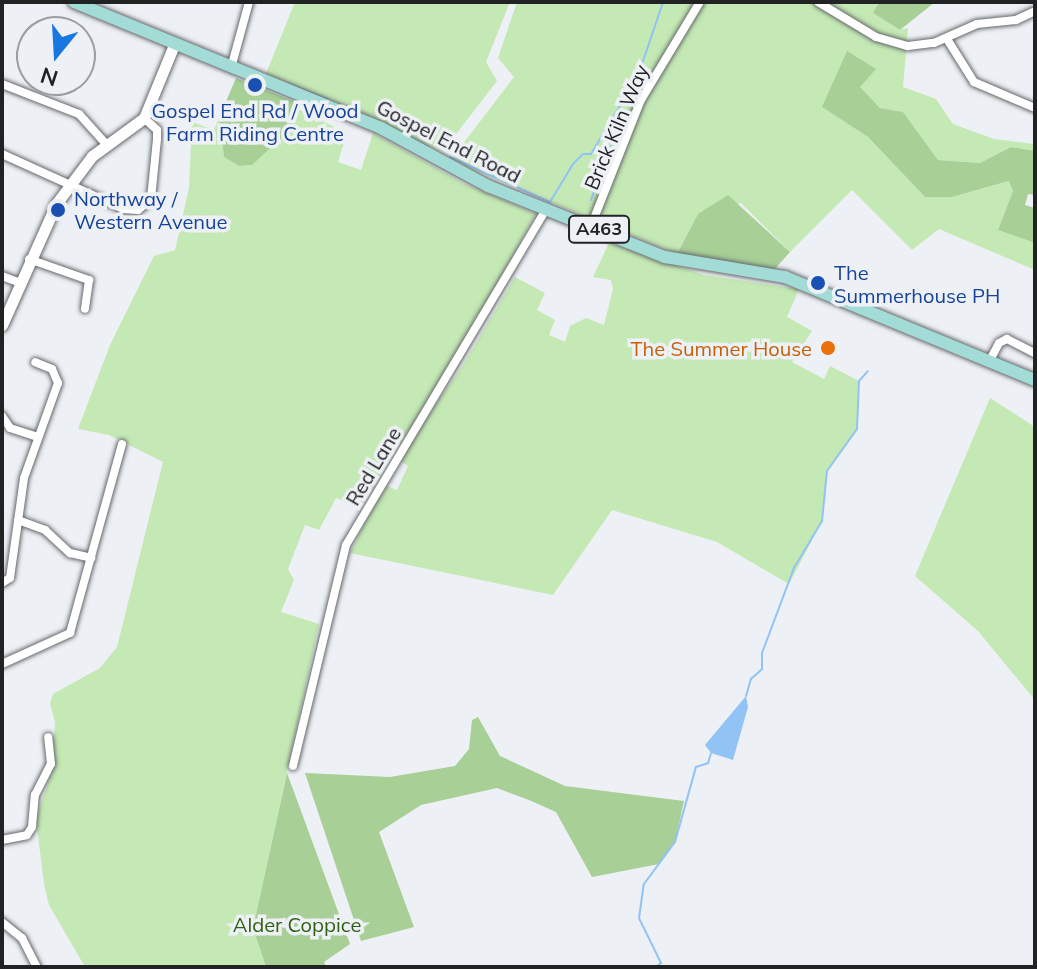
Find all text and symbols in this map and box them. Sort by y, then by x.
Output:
north arrow [16,16,96,96]
text: N [37,61,61,93]
street label: Brick Kiln Way [579,61,653,193]
marker: Gospel End Rd / Wood Farm Riding Centre [246,76,264,94]
street label: Gospel End Road [373,94,525,188]
place label: Gospel End Rd / Wood Farm Riding Centre [151,98,359,145]
place label: Northway / Western Avenue [74,186,227,233]
marker: Northway / Western Avenue [49,201,67,219]
road number: A463 [567,215,631,243]
place label: The Summerhouse PH [834,260,1000,307]
marker: The Summerhouse PH [809,274,827,292]
place label: The Summer House [631,336,812,360]
marker: The Summer House [819,339,837,357]
street label: Red Lane [340,422,406,510]
park label: Alder Coppice [233,912,361,936]

